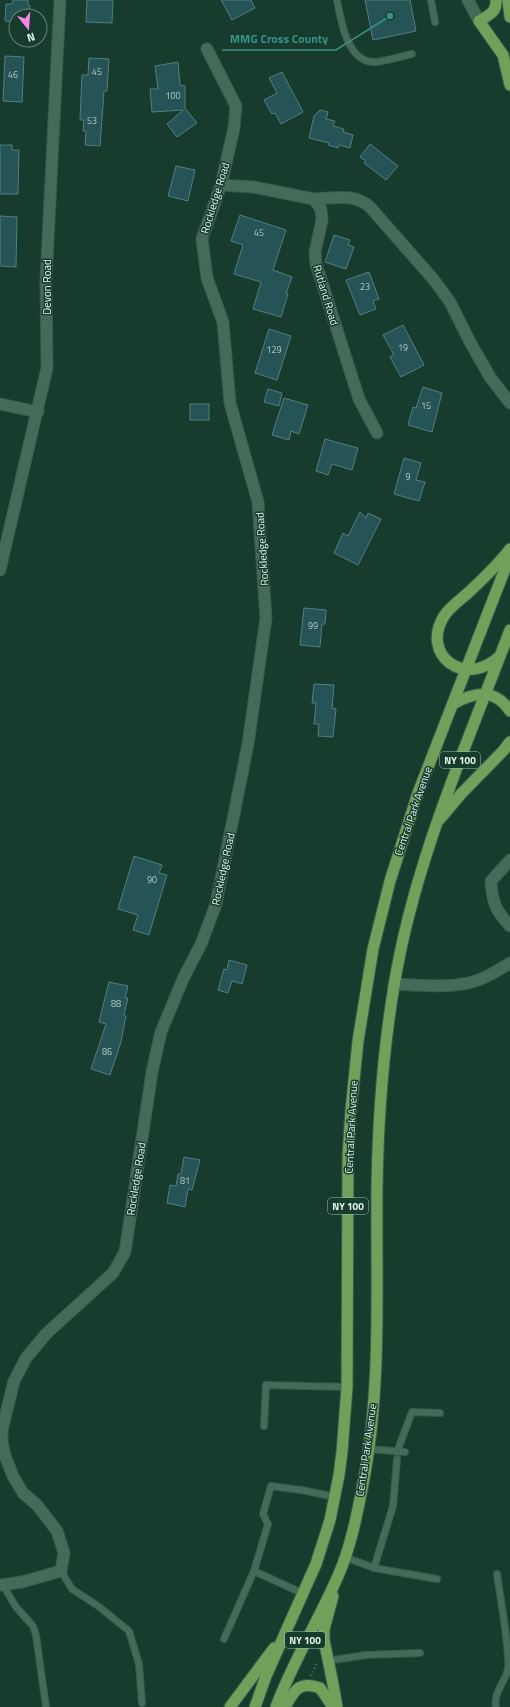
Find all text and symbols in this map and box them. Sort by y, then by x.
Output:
north arrow [8,8,48,48]
callout: MMG Cross County [222,26,336,50]
text: N [25,29,37,46]
text: MMG Cross County [230,29,328,48]
house number: 45 [92,65,102,78]
house number: 46 [8,68,18,81]
house number: 100 [165,89,181,102]
house number: 53 [87,114,97,127]
street label: Rockledge Road [197,160,234,236]
house number: 45 [254,226,264,239]
street label: Devon Road [39,259,55,315]
street label: Rutland Road [309,263,343,327]
house number: 23 [360,280,370,293]
house number: 19 [398,341,408,354]
house number: 129 [266,343,282,356]
house number: 15 [421,399,431,412]
house number: 9 [405,470,411,483]
street label: Rockledge Road [251,511,273,586]
house number: 99 [308,619,318,632]
road number: NY 100 [440,752,480,768]
street label: Central Park Avenue [390,764,436,858]
street label: Rockledge Road [207,831,239,907]
house number: 90 [147,873,157,886]
house number: 88 [111,997,121,1010]
house number: 86 [102,1045,112,1058]
street label: Central Park Avenue [341,1080,361,1174]
street label: Rockledge Road [122,1141,150,1217]
house number: 81 [180,1174,190,1187]
road number: NY 100 [328,1198,368,1214]
street label: Central Park Avenue [352,1402,380,1497]
road number: NY 100 [285,1632,325,1648]

